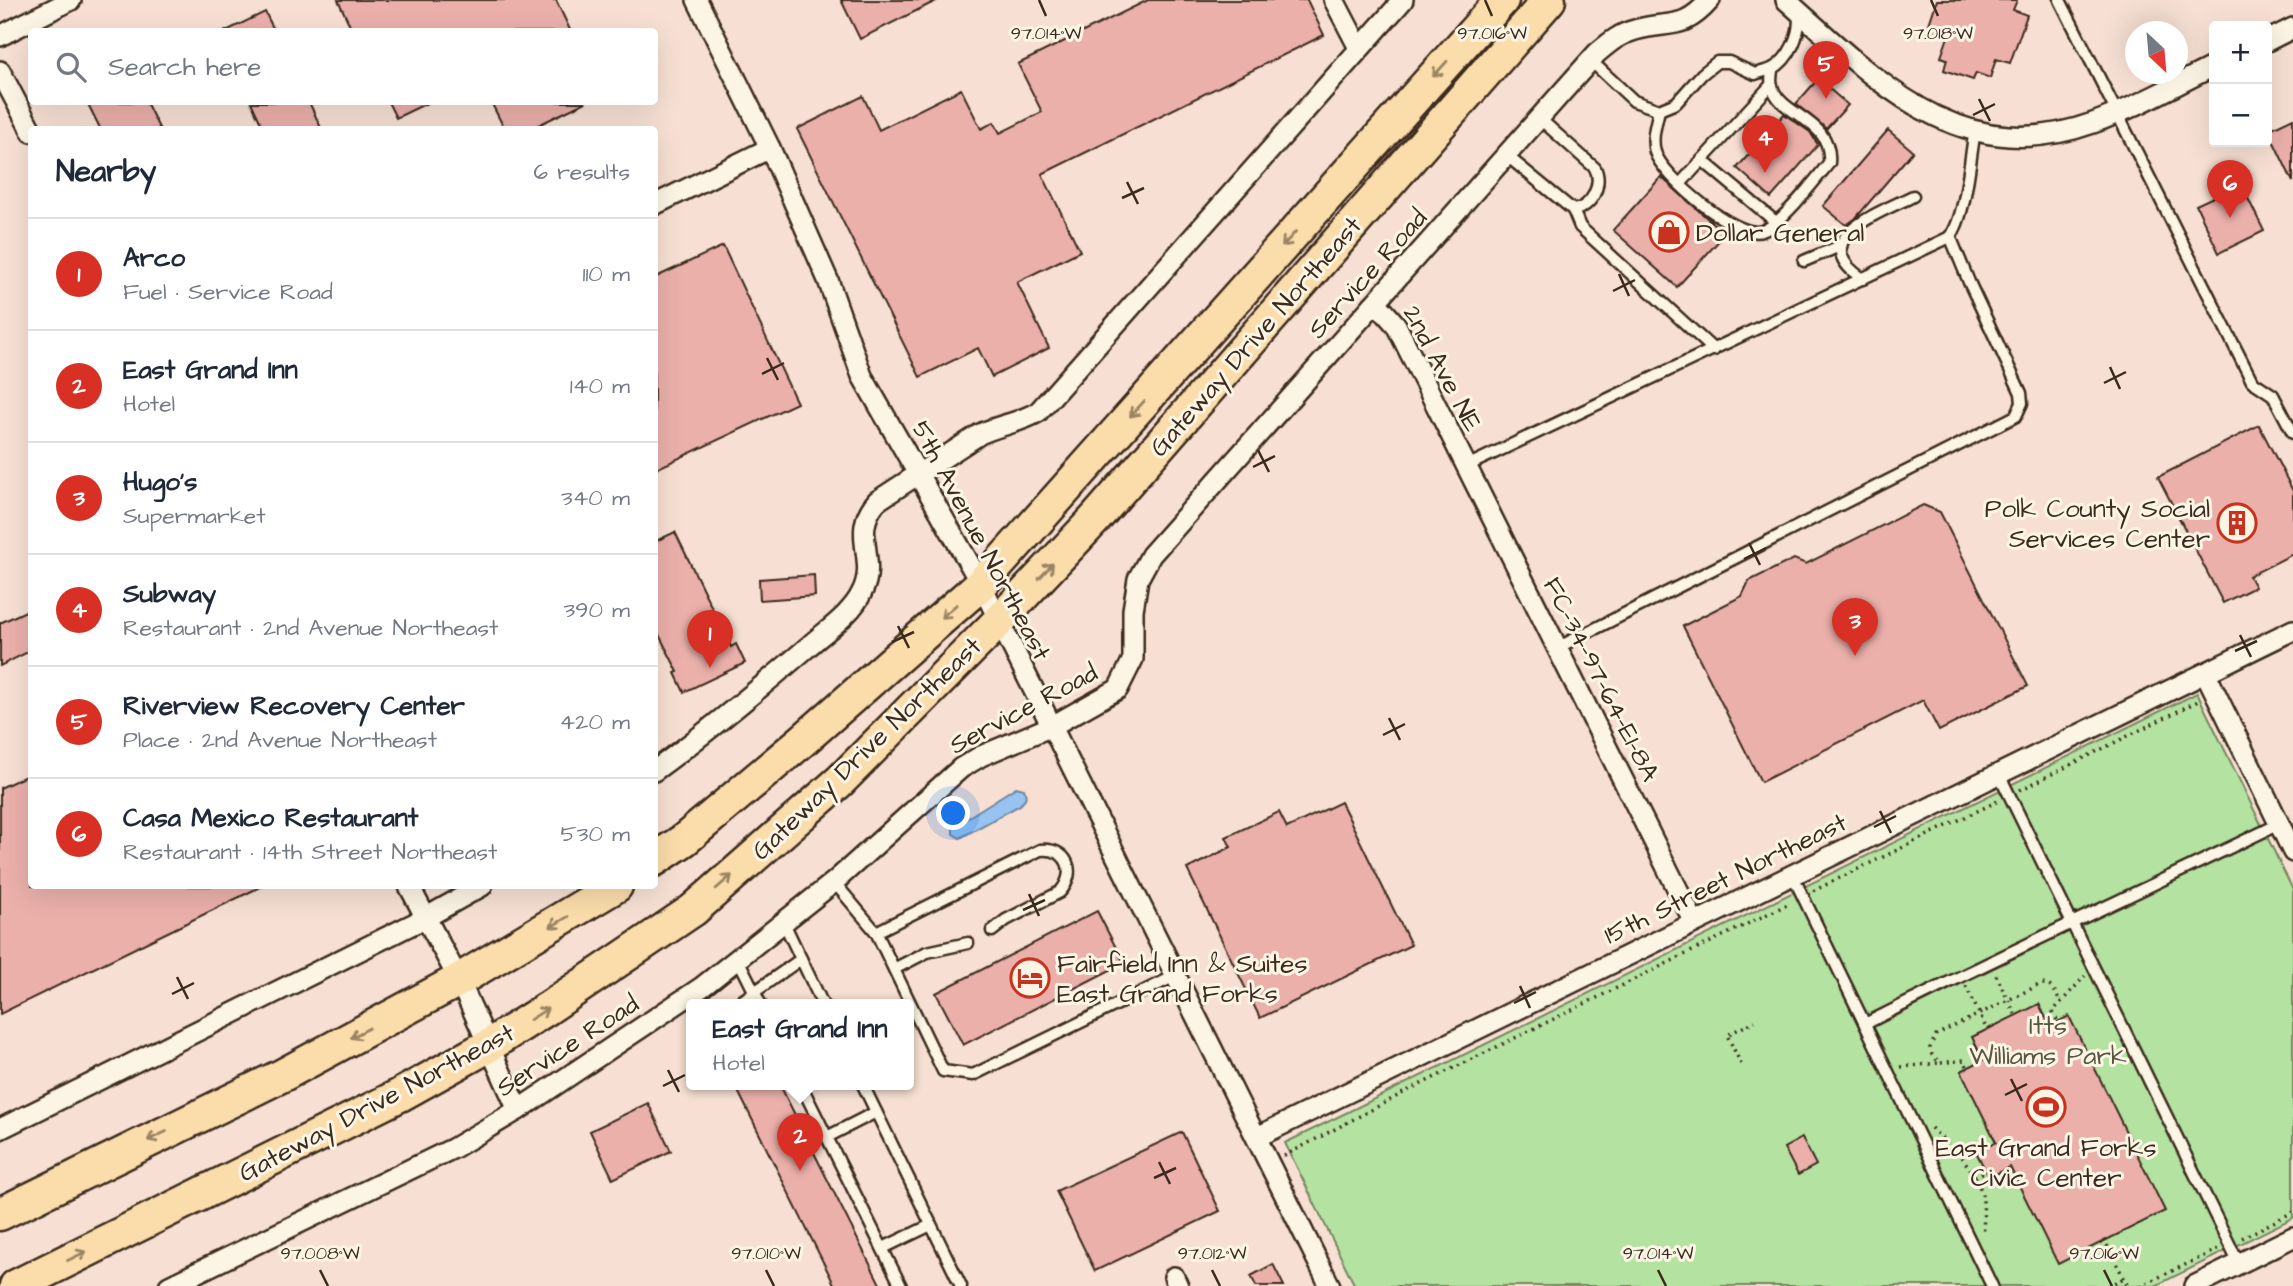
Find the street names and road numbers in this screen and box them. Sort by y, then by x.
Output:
street label: Service Road [1300,201,1436,346]
street label: Gateway Drive Northeast [1141,208,1372,466]
street label: 2nd Ave NE [1394,299,1490,438]
street label: 5th Avenue Northeast [903,414,1060,667]
street label: FC-34-97-64-E1-8A [1534,571,1668,788]
street label: Gateway Drive Northeast [744,629,991,870]
street label: Service Road [943,655,1104,763]
street label: 15th Street Northeast [1598,804,1853,953]
street label: Service Road [489,986,646,1105]
street label: Gateway Drive Northeast [232,1015,522,1193]

